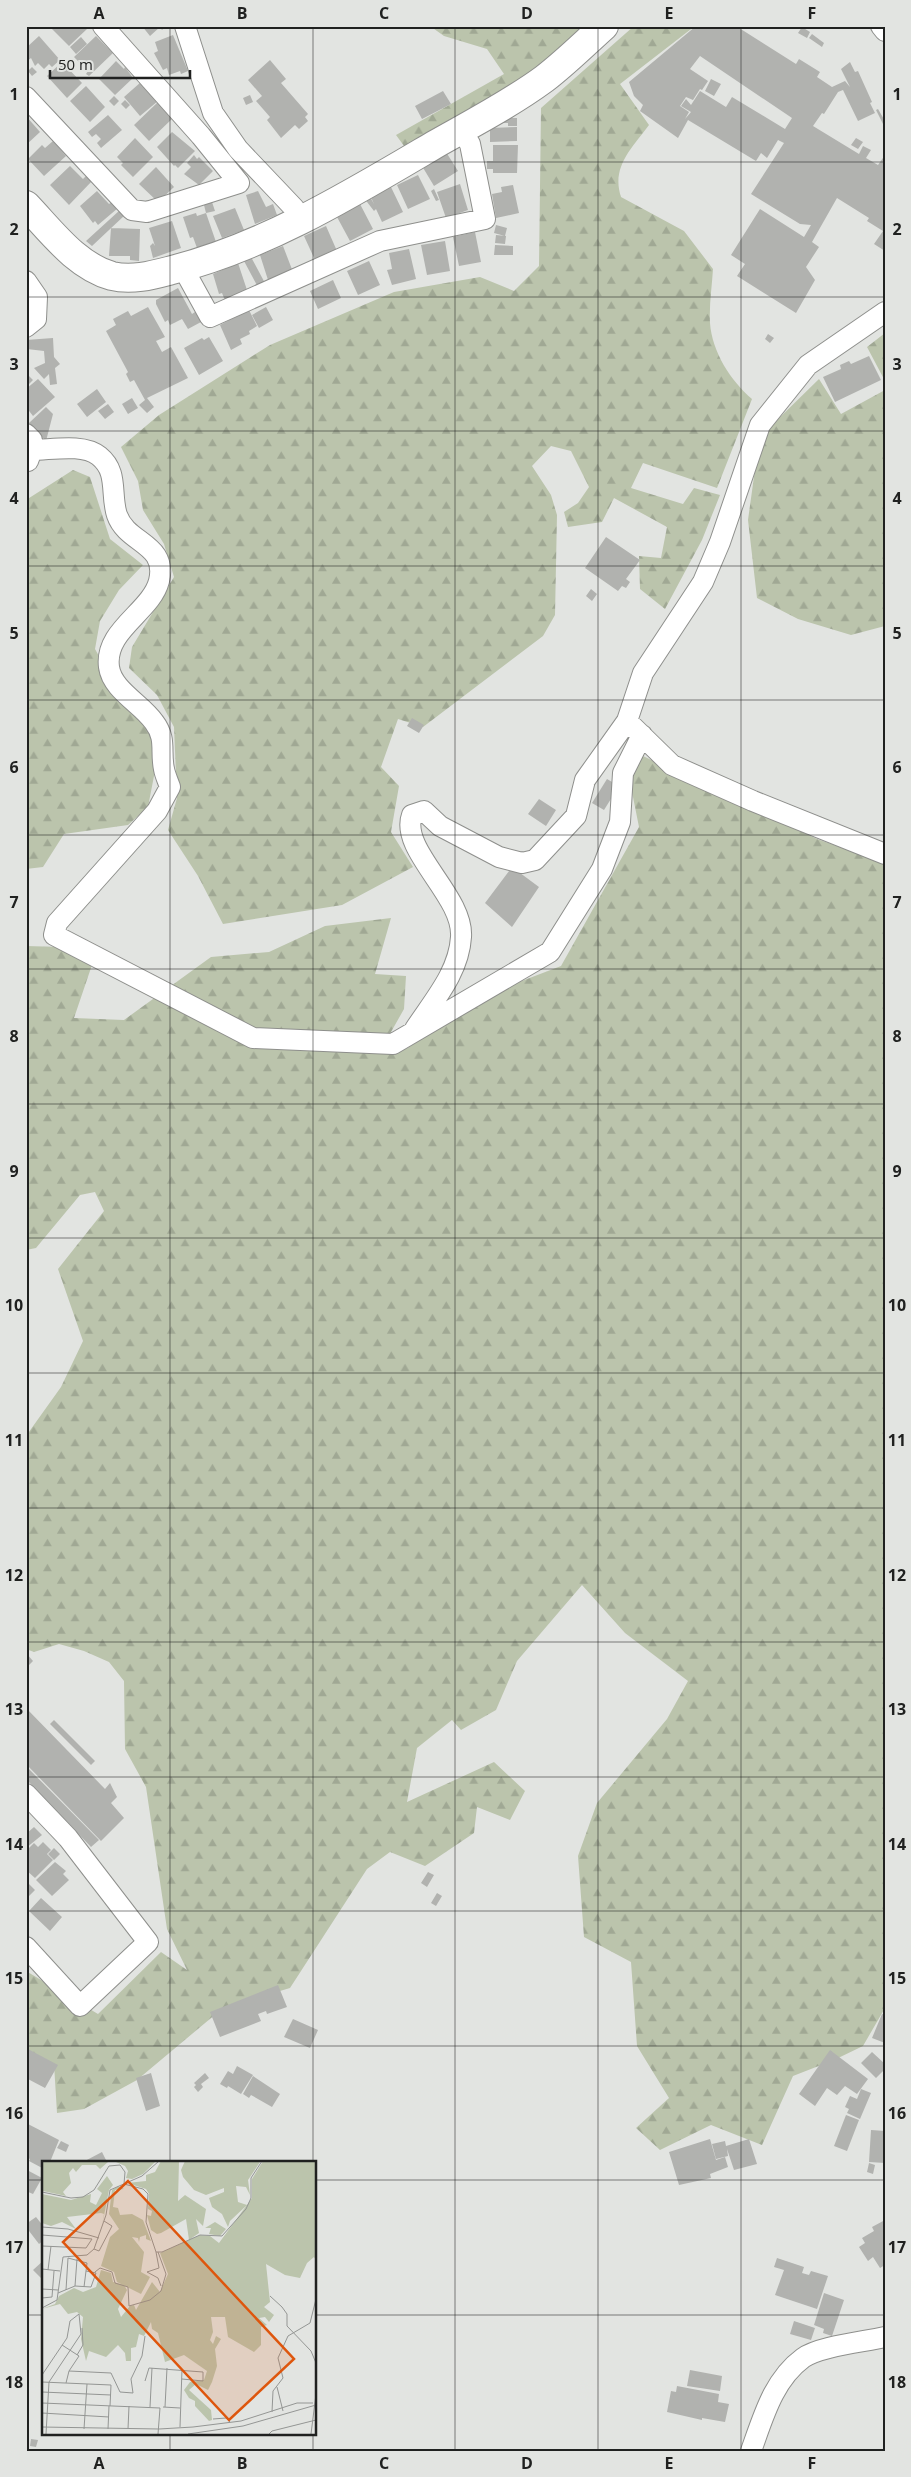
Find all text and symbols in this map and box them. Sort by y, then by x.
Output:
text: A [93,2,105,24]
text: B [237,2,247,24]
text: C [379,2,389,24]
text: D [521,2,533,24]
text: E [665,2,674,24]
text: F [808,2,816,24]
scale bar [50,48,190,80]
text: 50 m [58,54,93,74]
text: 1 [9,83,19,105]
text: 1 [892,83,902,105]
text: 2 [9,218,19,240]
text: 2 [892,218,902,240]
text: 3 [9,353,19,375]
text: 3 [892,353,902,375]
text: 4 [9,487,19,509]
text: 4 [892,487,902,509]
text: 5 [9,622,19,644]
text: 5 [892,622,902,644]
text: 6 [9,756,19,778]
text: 6 [892,756,902,778]
text: 7 [9,891,19,913]
text: 7 [892,891,902,913]
text: 8 [9,1025,19,1047]
text: 8 [892,1025,902,1047]
text: 9 [9,1160,19,1182]
text: 9 [892,1160,902,1182]
text: 10 [5,1294,23,1316]
text: 10 [888,1294,906,1316]
text: 11 [5,1429,23,1451]
text: 11 [888,1429,906,1451]
text: 12 [5,1564,23,1586]
text: 12 [888,1564,906,1586]
text: 13 [5,1698,23,1720]
text: 13 [888,1698,906,1720]
text: 14 [5,1833,23,1855]
text: 14 [888,1833,906,1855]
text: 15 [5,1967,23,1989]
text: 15 [888,1967,906,1989]
text: 16 [5,2102,23,2124]
text: 16 [888,2102,906,2124]
inset map [42,2161,316,2434]
text: 17 [5,2236,23,2258]
text: 17 [888,2236,906,2258]
text: 18 [5,2371,23,2393]
text: 18 [888,2371,906,2393]
text: A [93,2452,105,2474]
text: B [237,2452,247,2474]
text: C [379,2452,389,2474]
text: D [521,2452,533,2474]
text: E [665,2452,674,2474]
text: F [808,2452,816,2474]

